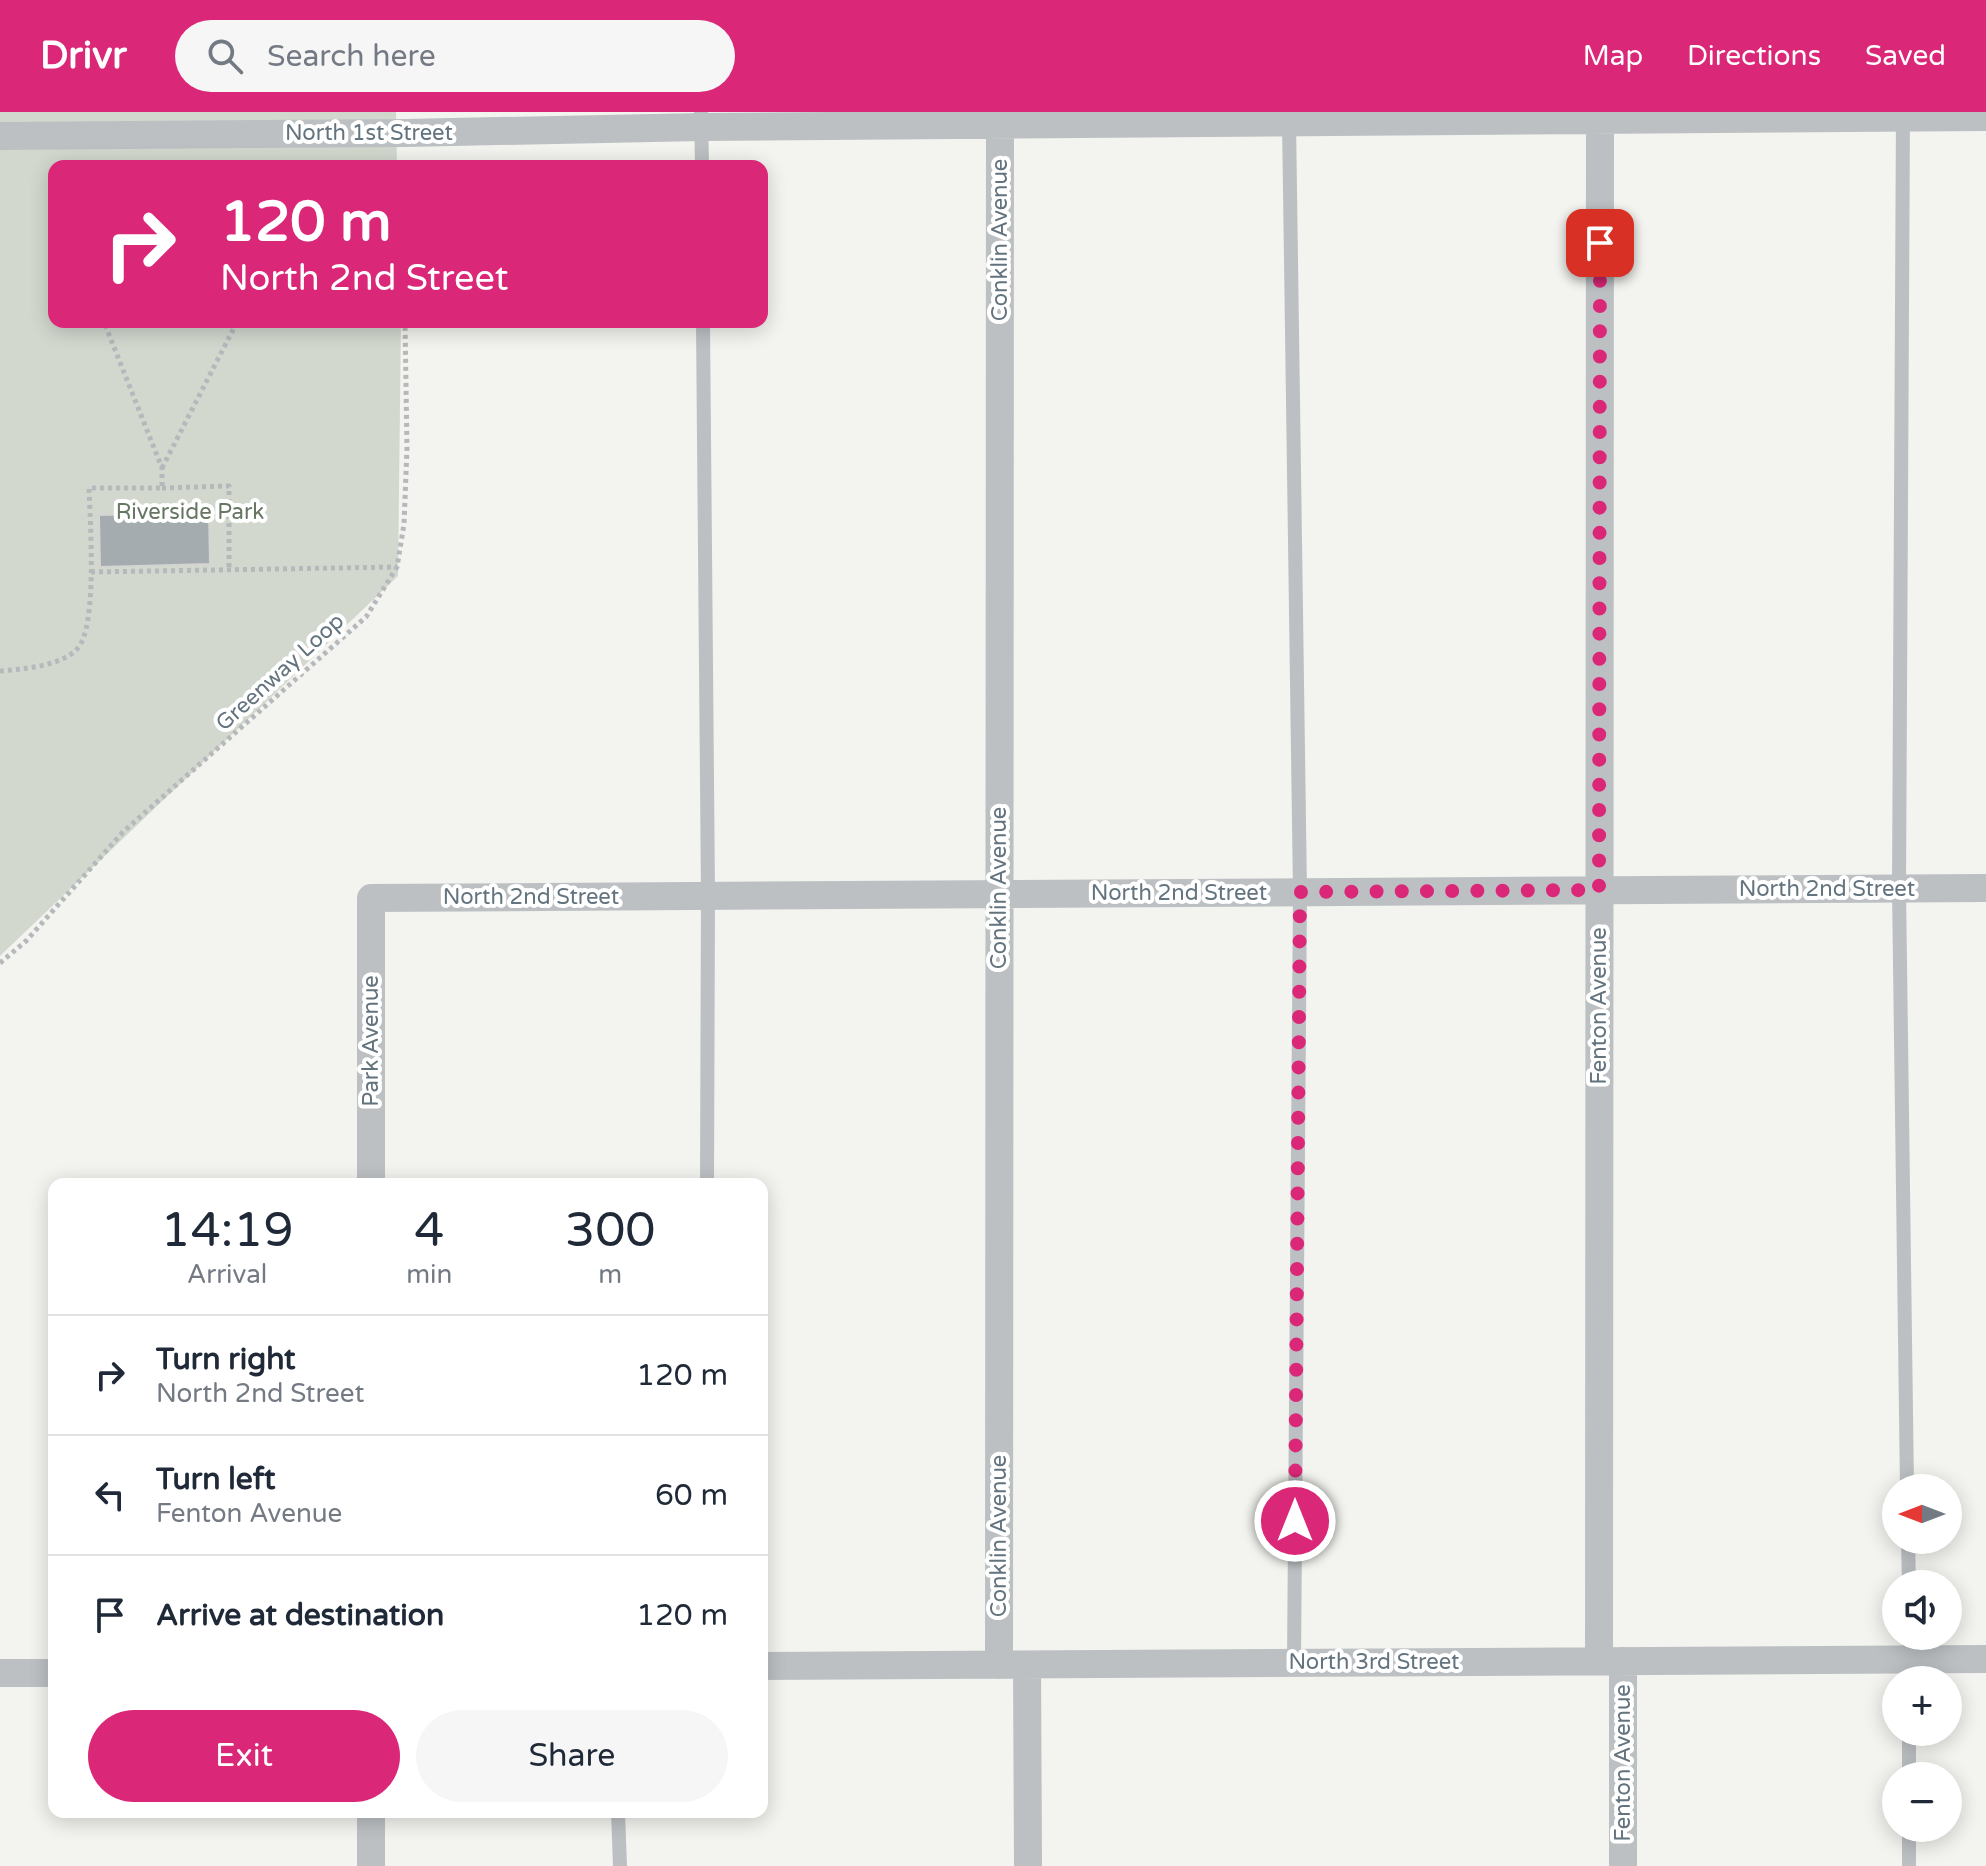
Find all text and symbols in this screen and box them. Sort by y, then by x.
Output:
search box [175,20,735,92]
text: Drivr [40,33,127,79]
icon: search [203,34,247,78]
text: Search here [267,38,436,75]
text: Map [1583,39,1643,73]
text: Directions [1687,39,1821,73]
text: Saved [1865,39,1946,73]
street label: North 1st Street [285,120,453,146]
street label: Conklin Avenue [987,159,1013,321]
text: 120 m [220,189,391,256]
icon: right [88,192,192,296]
pin [1566,209,1634,277]
icon: arrive [1578,221,1622,265]
text: North 2nd Street [220,257,509,300]
park label: Riverside Park [116,499,264,525]
street label: Greenway Loop [211,608,349,736]
street label: Conklin Avenue [986,807,1012,969]
street label: North 2nd Street [1739,876,1915,902]
street label: North 2nd Street [1091,880,1267,906]
street label: North 2nd Street [443,884,619,910]
street label: Fenton Avenue [1586,927,1612,1085]
street label: Park Avenue [358,975,384,1107]
text: 14:19 [161,1202,294,1260]
text: 4 [414,1202,444,1260]
text: 300 [565,1202,655,1260]
text: Arrival [187,1259,267,1290]
text: min [406,1259,452,1290]
text: m [598,1259,622,1290]
text: Turn right [156,1341,296,1378]
icon: right [88,1353,132,1397]
text: 120 m [636,1357,728,1394]
text: North 2nd Street [156,1378,364,1409]
street label: Conklin Avenue [986,1455,1012,1617]
text: Turn left [156,1461,275,1498]
icon: left [88,1473,132,1517]
north arrow [1882,1474,1962,1554]
map controls [1882,1474,1962,1842]
text: 60 m [655,1477,728,1514]
position arrow [1253,1479,1337,1563]
text: Fenton Avenue [156,1498,342,1529]
button: sound [1882,1570,1962,1650]
icon: arrive [88,1593,132,1637]
text: Arrive at destination [156,1597,444,1634]
text: 120 m [636,1597,728,1634]
street label: North 3rd Street [1288,1649,1460,1675]
button: + [1882,1666,1962,1746]
street label: Fenton Avenue [1610,1684,1636,1842]
button: Exit [88,1710,400,1802]
button: Share [416,1710,728,1802]
button: − [1882,1762,1962,1842]

